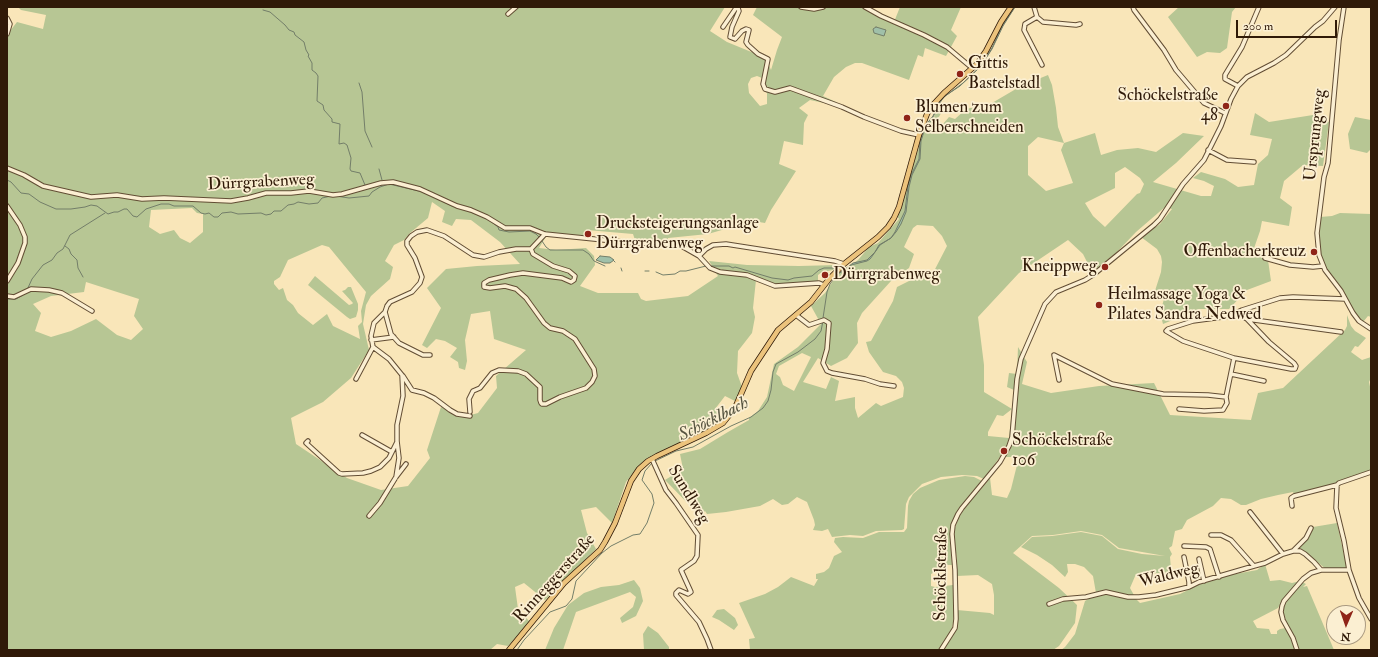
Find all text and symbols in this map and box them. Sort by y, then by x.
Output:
scale bar [1238,12,1339,38]
text: 200 m [1243,19,1273,34]
place label: Gittis Bastelstadl [968,54,1040,94]
marker: Gittis Bastelstadl [955,69,965,79]
place label: Schöckelstraße 48 [1117,86,1218,126]
street label: Ursprungweg [1301,88,1331,182]
place label: Blumen zum Selberschneiden [915,98,1024,138]
marker: Schöckelstraße 48 [1221,101,1231,111]
marker: Blumen zum Selberschneiden [902,113,912,123]
street label: Dürrgrabenweg [207,170,315,196]
place label: Drucksteigerungsanlage Dürrgrabenweg [596,214,759,254]
marker: Drucksteigerungsanlage Dürrgrabenweg [583,229,593,239]
place label: Offenbacherkreuz [1184,242,1306,262]
marker: Offenbacherkreuz [1309,247,1319,257]
place label: Kneippweg [1022,257,1097,277]
marker: Kneippweg [1100,262,1110,272]
place label: Dürrgrabenweg [833,265,940,285]
marker: Dürrgrabenweg [820,270,830,280]
place label: Heilmassage Yoga & Pilates Sandra Nedwed [1107,285,1261,325]
marker: Heilmassage Yoga & Pilates Sandra Nedwed [1094,300,1104,310]
water label: Schöcklbach [675,393,753,447]
place label: Schöckelstraße 106 [1012,431,1113,471]
marker: Schöckelstraße 106 [999,446,1009,456]
street label: Sundlweg [662,462,714,528]
street label: Schöcklstraße [931,527,953,621]
street label: Rinneggerstraße [510,530,600,628]
street label: Waldweg [1137,559,1201,593]
north arrow [1326,605,1366,645]
text: N [1340,630,1351,643]

